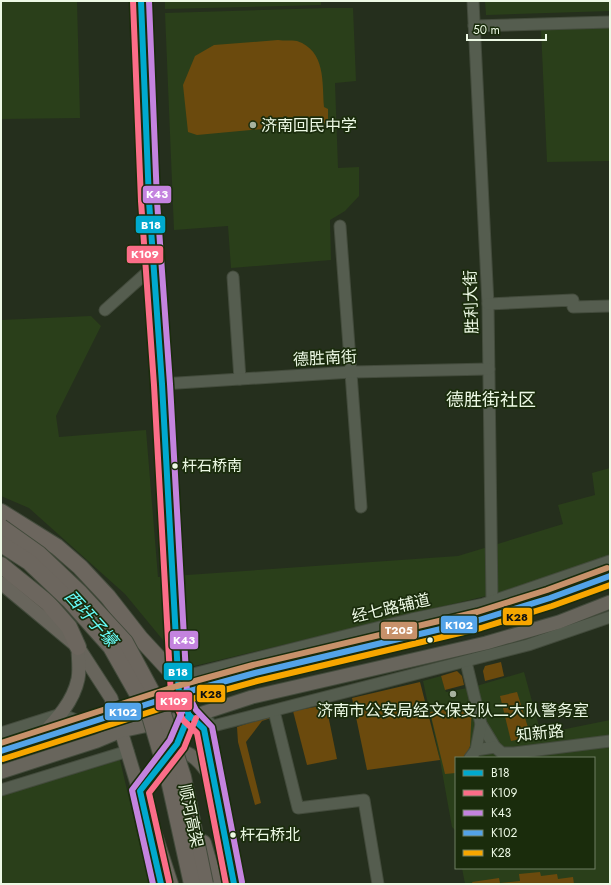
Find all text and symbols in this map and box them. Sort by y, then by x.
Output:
scale bar [467,16,546,42]
text: 50 m [473,21,500,39]
place label: 济南回民中学 [261,114,357,137]
marker: 济南回民中学 [248,120,258,130]
line badge: K43 [142,185,172,204]
text: K43 [146,186,168,202]
line badge: B18 [135,215,166,234]
text: B18 [141,217,161,233]
line badge: K109 [126,245,164,264]
text: K109 [131,246,159,262]
street label: 胜利大街 [458,270,484,334]
street label: 德胜南街 [292,345,358,371]
district label: 德胜街社区 [446,387,536,413]
place label: 杆石桥南 [182,455,242,477]
marker: 杆石桥南 [170,461,180,471]
water label: 西圩子壕 [59,585,125,654]
street label: 经七路辅道 [349,588,433,628]
line badge: K28 [502,607,533,626]
text: K28 [506,609,528,625]
line badge: K102 [440,615,478,634]
text: K102 [445,617,473,633]
line badge: T205 [380,621,418,640]
text: T205 [385,622,413,638]
line badge: K43 [169,630,199,650]
text: K43 [173,632,195,648]
unlabelled marker [425,635,435,645]
line badge: B18 [163,662,193,681]
text: B18 [168,664,188,680]
line badge: K28 [196,684,226,703]
text: K28 [200,686,222,702]
marker: 济南市公安局经文保支队二大队警务室 [448,689,458,699]
line badge: K109 [155,691,193,711]
text: K109 [160,693,188,709]
place label: 济南市公安局经文保支队二大队警务室 [317,699,589,722]
line badge: K102 [104,702,142,721]
text: K102 [109,704,137,720]
street label: 知新路 [515,719,565,747]
legend [455,757,595,869]
text: B18 [491,764,510,782]
street label: 顺河高架 [173,782,209,850]
text: K109 [491,784,517,802]
text: K43 [491,804,512,822]
place label: 杆石桥北 [240,824,300,846]
text: K102 [491,824,517,842]
marker: 杆石桥北 [228,830,238,840]
text: K28 [491,844,511,862]

